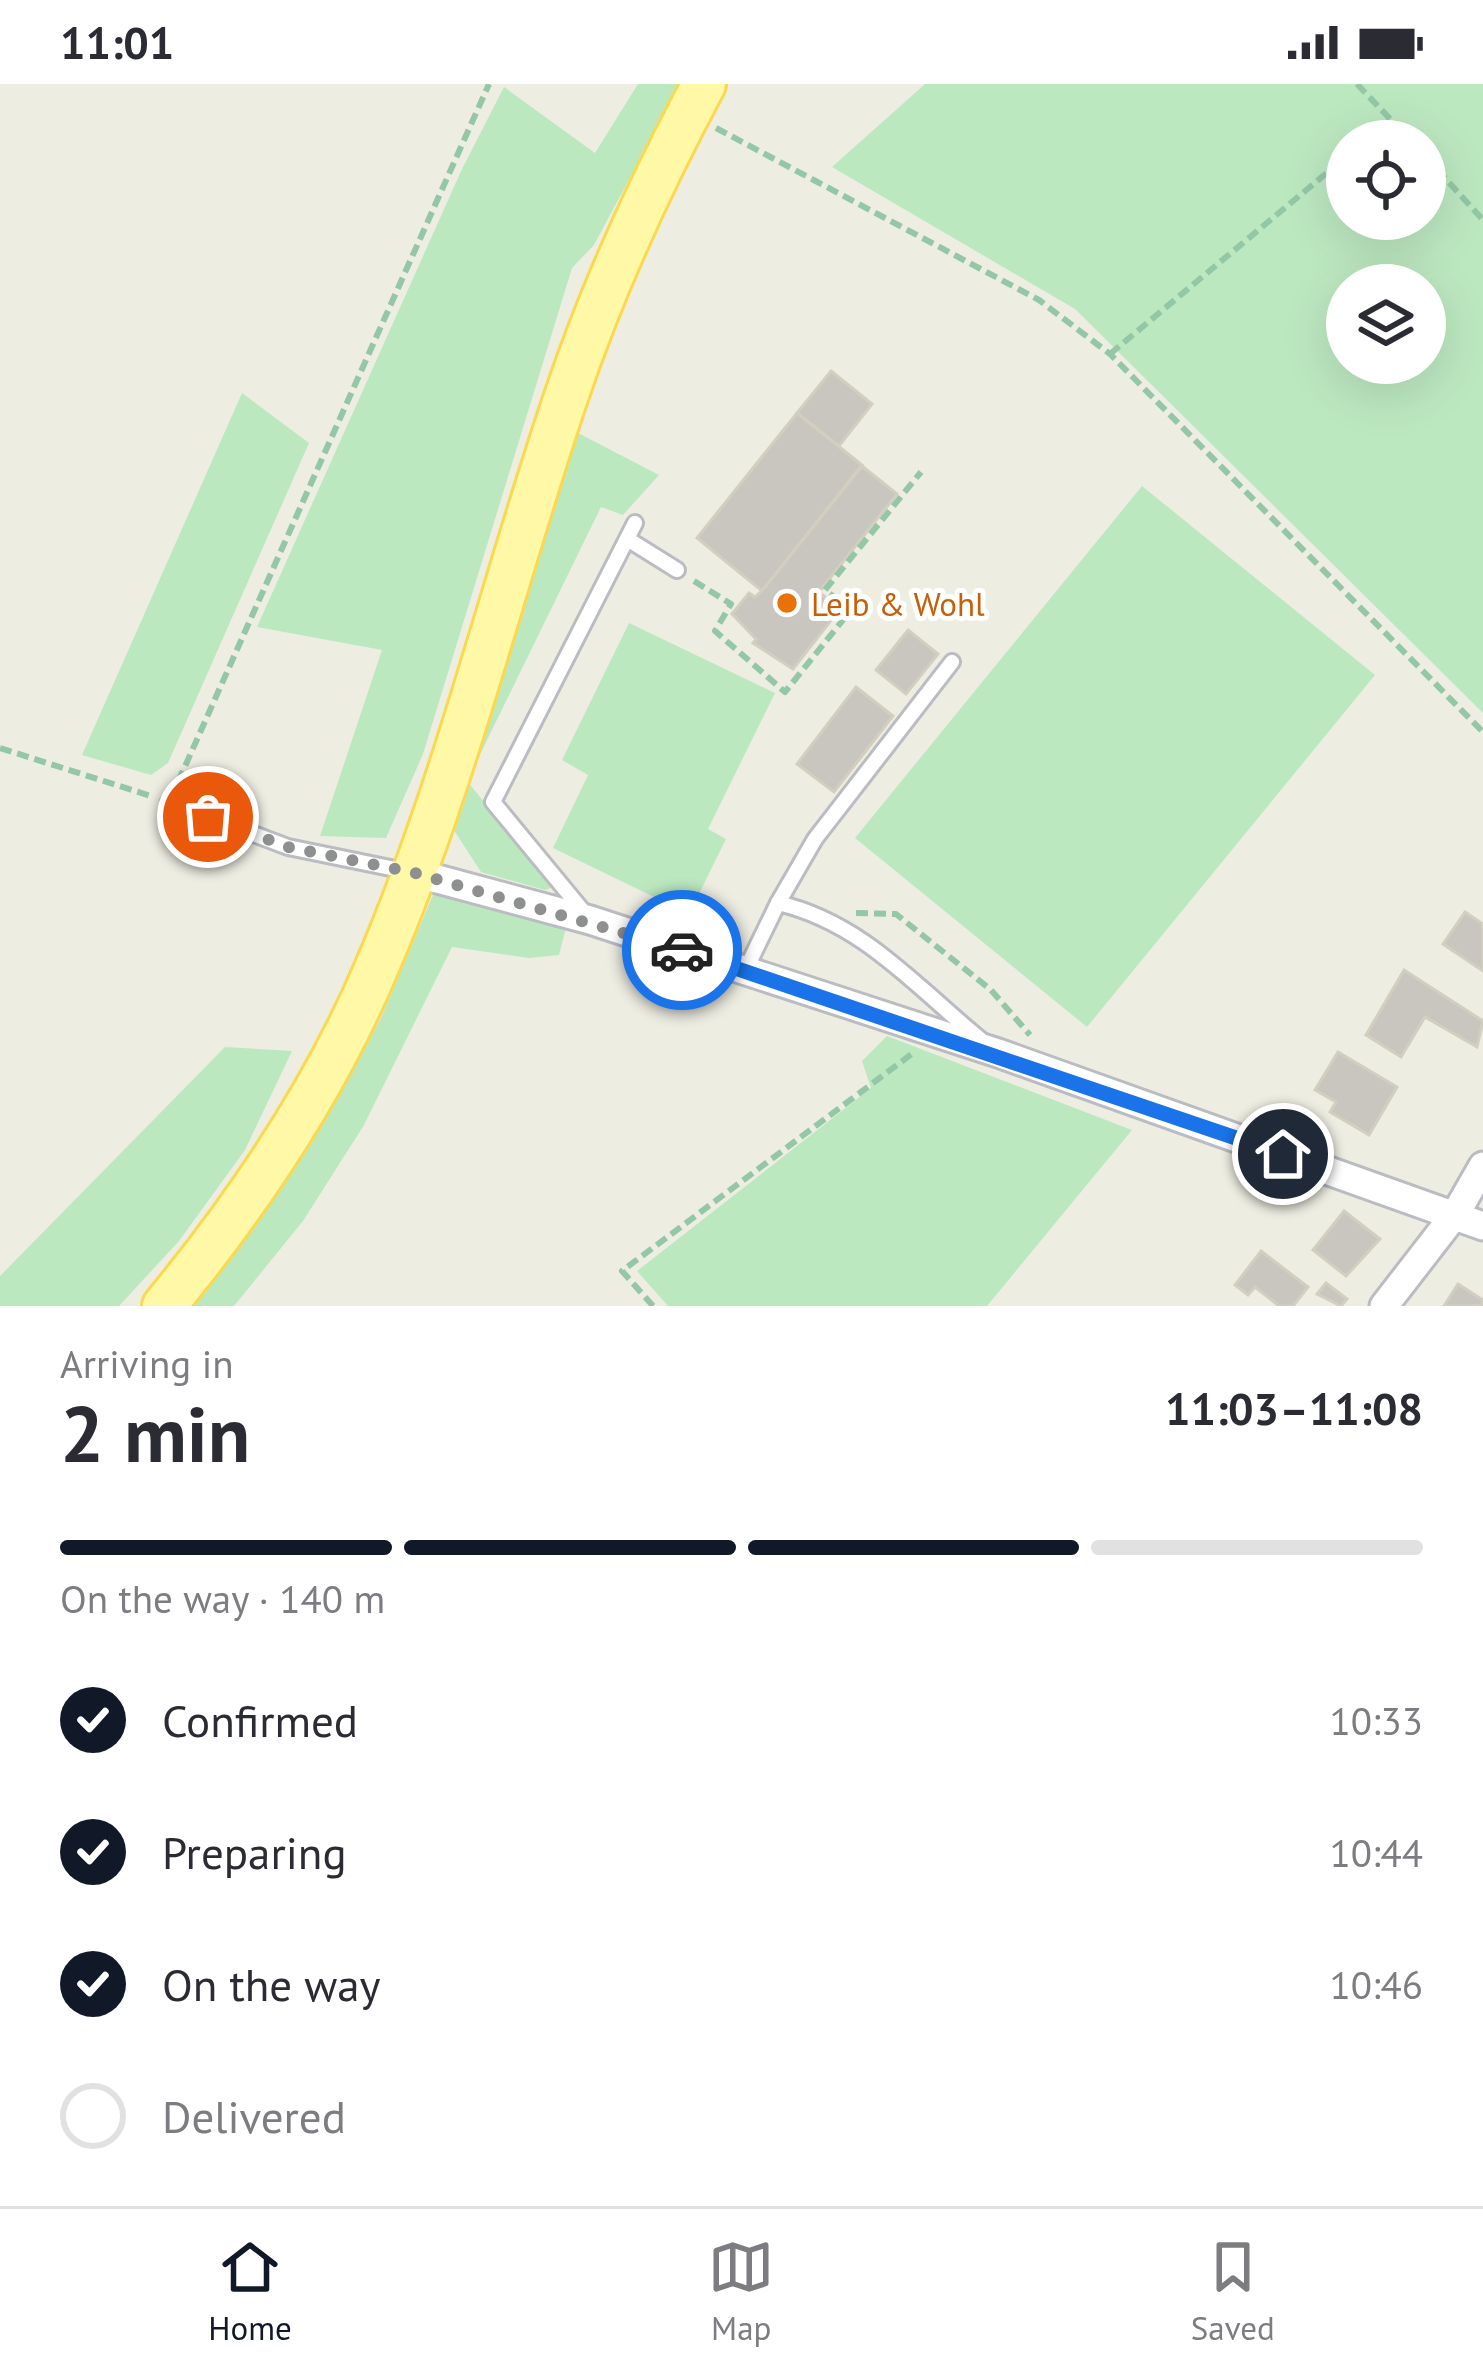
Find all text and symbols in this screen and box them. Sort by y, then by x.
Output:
text: 11:01 [60,13,174,71]
map controls [1326,120,1446,384]
button: locate [1326,120,1446,240]
button: layers [1326,264,1446,384]
place label: Leib & Wohl [811,582,985,625]
marker: Leib & Wohl [774,590,800,616]
pin [157,766,259,868]
icon: bag [175,784,241,850]
courier [622,890,742,1010]
icon: car [649,917,715,983]
pin [1232,1103,1334,1205]
icon: home [1250,1121,1316,1187]
text: Arriving in [60,1338,234,1389]
text: 11:03–11:08 [1165,1379,1423,1437]
text: 2 min [60,1383,250,1484]
text: On the way · 140 m [60,1573,385,1624]
icon: check [60,1687,126,1753]
text: Confirmed [162,1691,358,1749]
text: 10:33 [1329,1695,1423,1746]
icon: check [60,1819,126,1885]
text: Preparing [162,1823,347,1881]
text: 10:44 [1329,1827,1423,1878]
icon: check [60,1951,126,2017]
text: On the way [162,1955,381,2013]
text: 10:46 [1329,1959,1423,2010]
text: Delivered [162,2087,346,2145]
tab: Home [208,2234,292,2349]
tab: Map [708,2234,774,2349]
tab: Saved [1191,2234,1275,2349]

